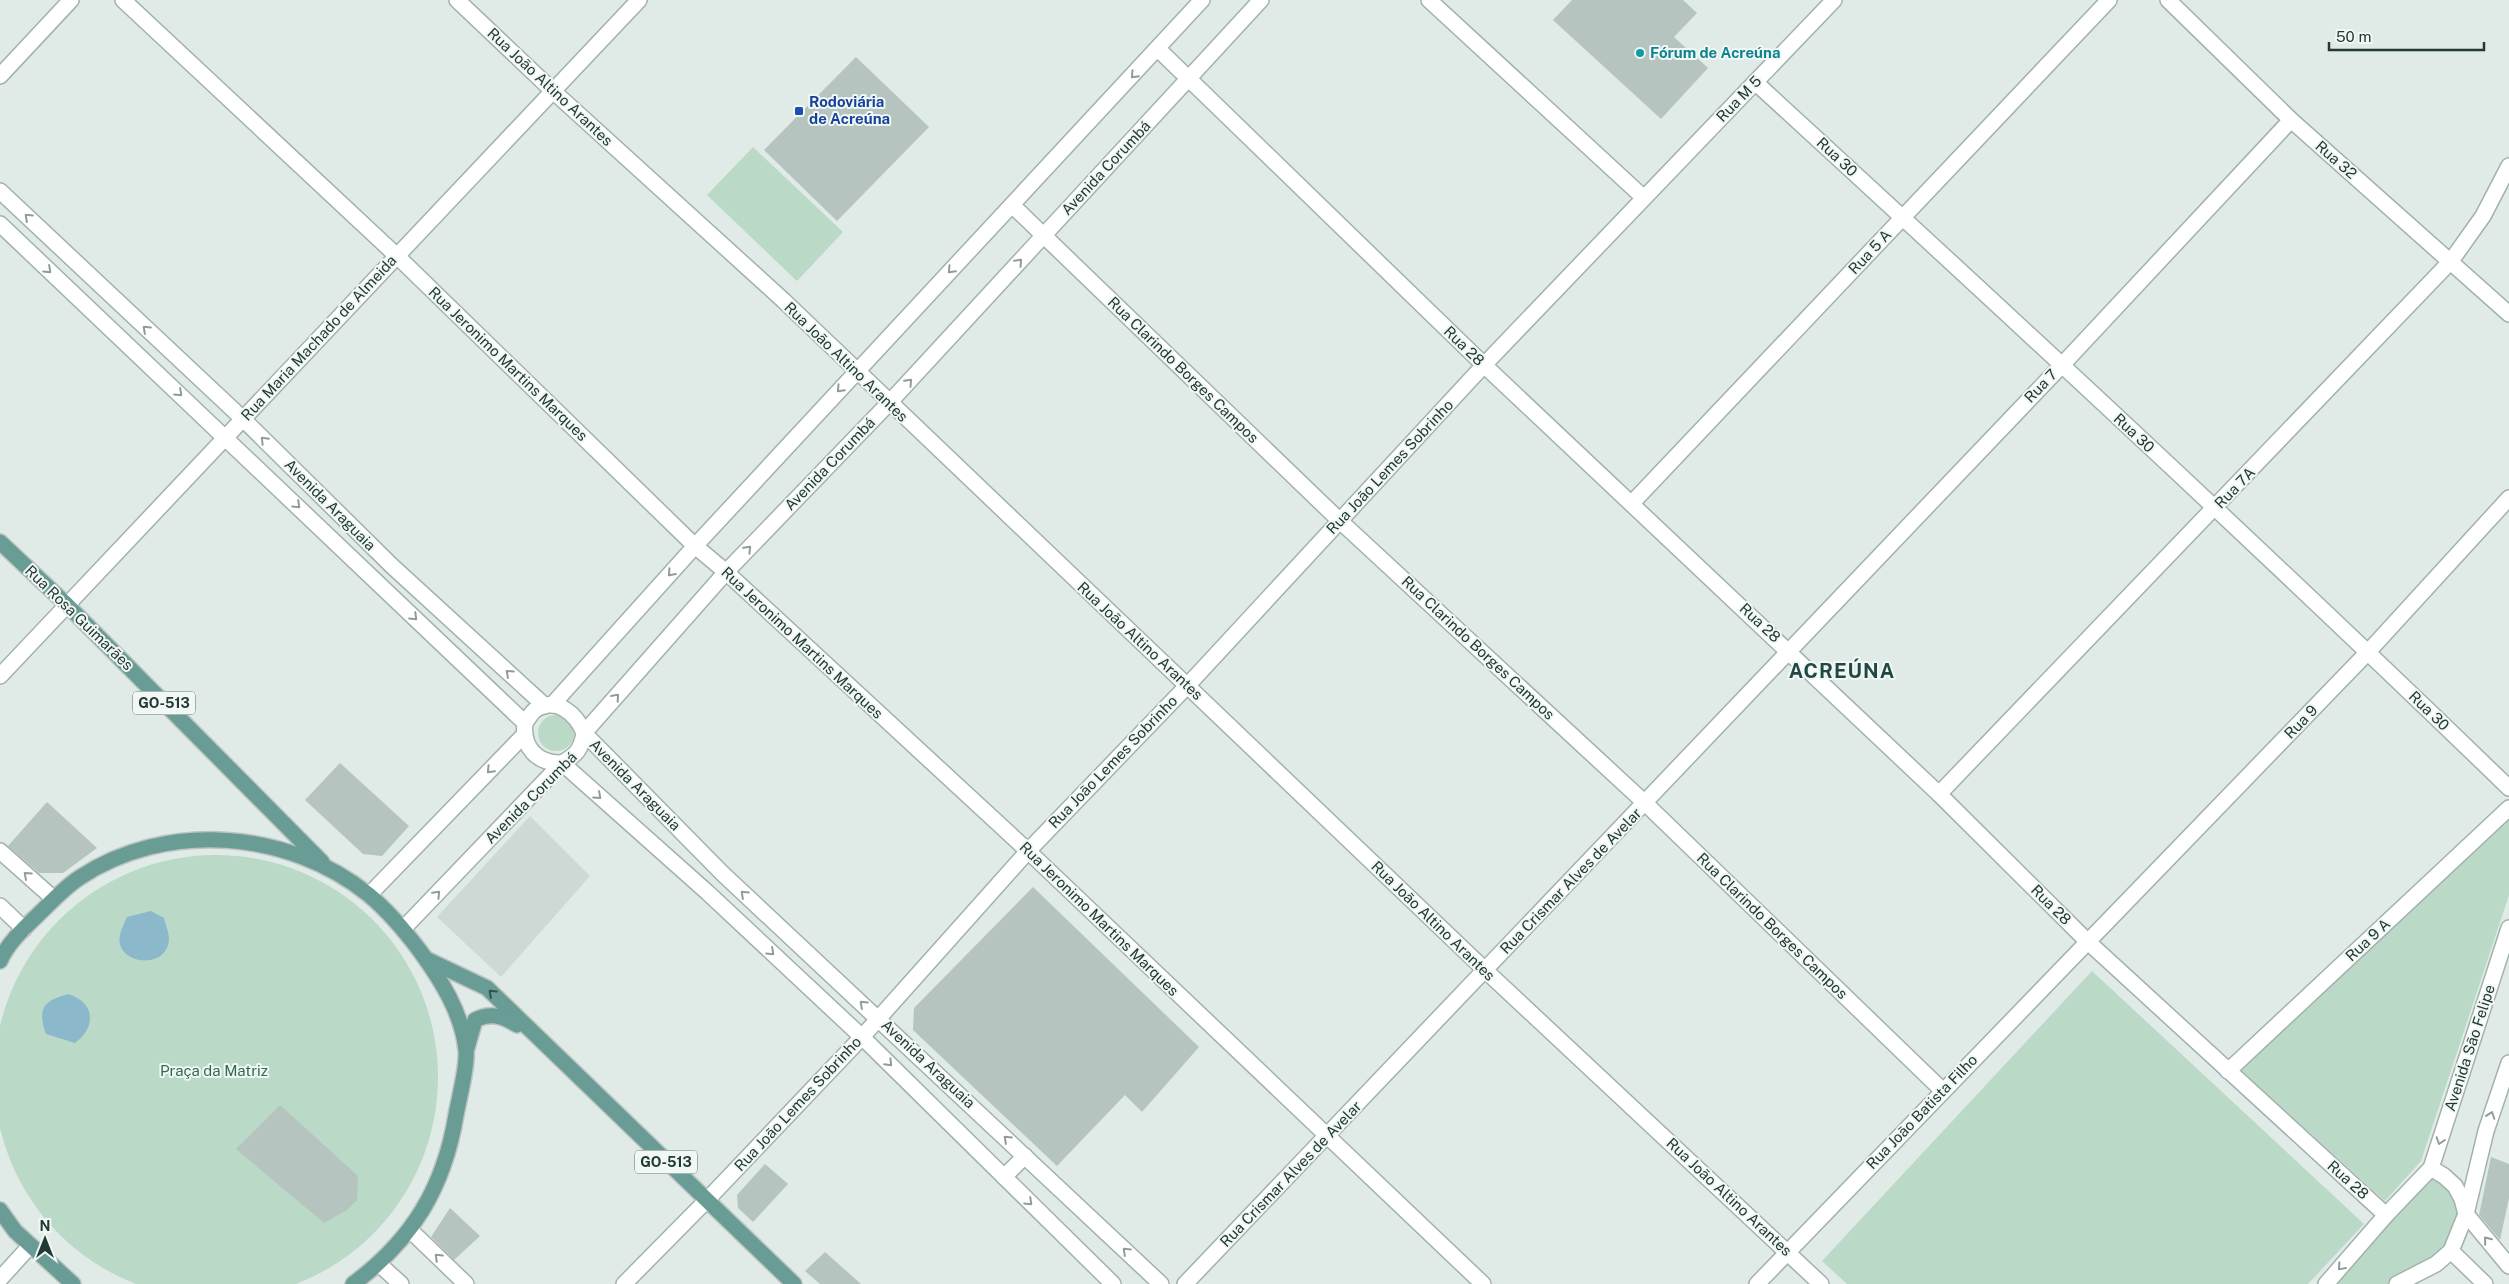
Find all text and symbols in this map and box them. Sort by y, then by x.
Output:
scale bar [2329,20,2484,52]
street label: Rua João Altino Arantes [484,24,616,149]
text: 50 m [2336,28,2371,45]
place label: Fórum de Acreúna [1650,44,1780,61]
marker: Fórum de Acreúna [1634,47,1646,59]
one-way arrow [1131,69,1140,78]
street label: Rua M 5 [1713,72,1765,125]
place label: Rodoviária de Acreúna [809,93,890,127]
marker: Rodoviária de Acreúna [793,105,805,117]
street label: Avenida Corumbá [1058,117,1154,218]
street label: Rua 30 [1814,134,1861,180]
street label: Rua 32 [2312,137,2360,182]
one-way arrow [25,214,34,223]
street label: Rua 5 A [1845,226,1895,277]
street label: Rua Maria Machado de Almeida [238,252,400,424]
one-way arrow [1013,259,1022,268]
one-way arrow [42,264,51,273]
one-way arrow [948,264,957,273]
street label: Rua Jeronimo Martins Marques [425,283,591,444]
street label: Rua Clarindo Borges Campos [1105,293,1262,446]
street label: Rua João Altino Arantes [781,298,911,425]
street label: Rua 28 [1441,322,1488,369]
one-way arrow [143,326,152,335]
street label: Rua 7 [2021,365,2061,406]
one-way arrow [903,378,912,387]
one-way arrow [837,383,846,392]
one-way arrow [174,387,183,396]
street label: Rua João Lemes Sobrinho [1323,396,1456,537]
street label: Rua 30 [2111,410,2158,456]
street label: Avenida Corumbá [781,414,878,514]
one-way arrow [261,437,270,446]
street label: Avenida Araguaia [281,456,379,554]
street label: Rua 7A [2211,463,2258,512]
one-way arrow [291,499,300,508]
one-way arrow [742,546,751,555]
street label: Rua Rosa Guimarães [22,562,137,674]
street label: Rua Jeronimo Martins Marques [718,563,886,722]
one-way arrow [668,567,677,576]
street label: Rua Clarindo Borges Campos [1399,572,1558,723]
street label: Rua João Altino Arantes [1074,578,1206,703]
street label: Rua 28 [1737,600,1784,646]
one-way arrow [409,611,418,620]
district label: ACREÚNA [1789,658,1895,683]
one-way arrow [505,670,514,679]
street label: Rua 30 [2406,687,2453,734]
road number: GO-513 [133,691,195,714]
street label: Rua João Lemes Sobrinho [1045,692,1180,831]
one-way arrow [611,693,620,702]
street label: Rua 9 [2281,701,2321,742]
street label: Avenida Araguaia [586,736,684,834]
street label: Avenida Corumbá [481,748,580,847]
one-way arrow [487,764,496,773]
one-way arrow [593,790,602,799]
street label: Rua Crismar Alves de Avelar [1496,804,1645,957]
street label: Rua Jeronimo Martins Marques [1016,838,1182,999]
street label: Rua Clarindo Borges Campos [1694,849,1851,1002]
street label: Rua João Altino Arantes [1368,857,1498,984]
one-way arrow [24,872,33,881]
street label: Rua 28 [2028,881,2075,928]
one-way arrow [431,890,440,899]
one-way arrow [741,890,750,899]
street label: Rua 9 A [2342,915,2394,964]
one-way arrow [765,946,774,955]
street label: Avenida São Felipe [2441,982,2498,1113]
one-way arrow [488,990,497,999]
one-way arrow [860,1001,869,1010]
street label: Avenida Araguaia [878,1016,979,1111]
street label: Rua João Lemes Sobrinho [731,1033,864,1174]
street label: Rua João Batista Filho [1863,1051,1981,1172]
one-way arrow [883,1058,892,1067]
park label: Praça da Matriz [160,1062,268,1079]
street label: Rua Crismar Alves de Avelar [1216,1097,1365,1250]
one-way arrow [2485,1111,2495,1119]
street label: Rua João Altino Arantes [1663,1134,1795,1259]
one-way arrow [1004,1136,1013,1145]
one-way arrow [2435,1136,2445,1144]
road number: GO-513 [635,1150,697,1174]
street label: Rua 28 [2324,1157,2372,1202]
one-way arrow [1024,1196,1033,1205]
north arrow [20,1214,70,1264]
text: N [40,1218,50,1234]
one-way arrow [2484,1237,2492,1246]
one-way arrow [1122,1248,1131,1257]
one-way arrow [435,1254,444,1263]
one-way arrow [2338,1261,2347,1270]

